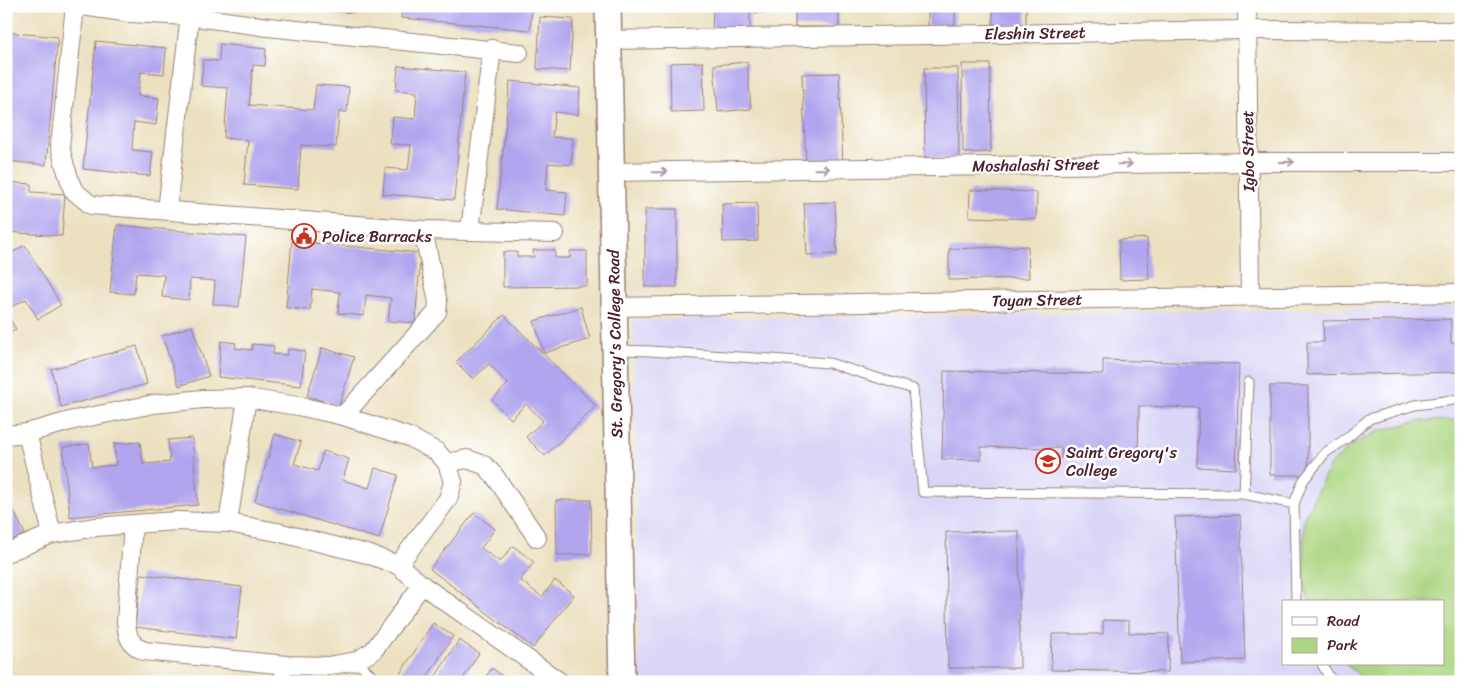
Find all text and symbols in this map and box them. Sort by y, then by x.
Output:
street label: Eleshin Street [984,18,1086,48]
street label: Igbo Street [1233,110,1263,193]
street label: Moshalashi Street [972,149,1100,181]
one-way arrow [1279,157,1295,167]
one-way arrow [1116,159,1133,169]
one-way arrow [814,164,830,174]
one-way arrow [652,167,668,176]
place label: Police Barracks [322,222,432,251]
public building icon: Police Barracks [291,223,317,249]
street label: St. Gregory's College Road [599,248,631,438]
street label: Toyan Street [991,285,1083,315]
place label: Saint Gregory's College [1066,438,1177,485]
school or university icon: Saint Gregory's College [1035,448,1061,474]
legend [1282,600,1444,666]
text: Road [1327,608,1360,634]
text: Park [1327,632,1358,658]

